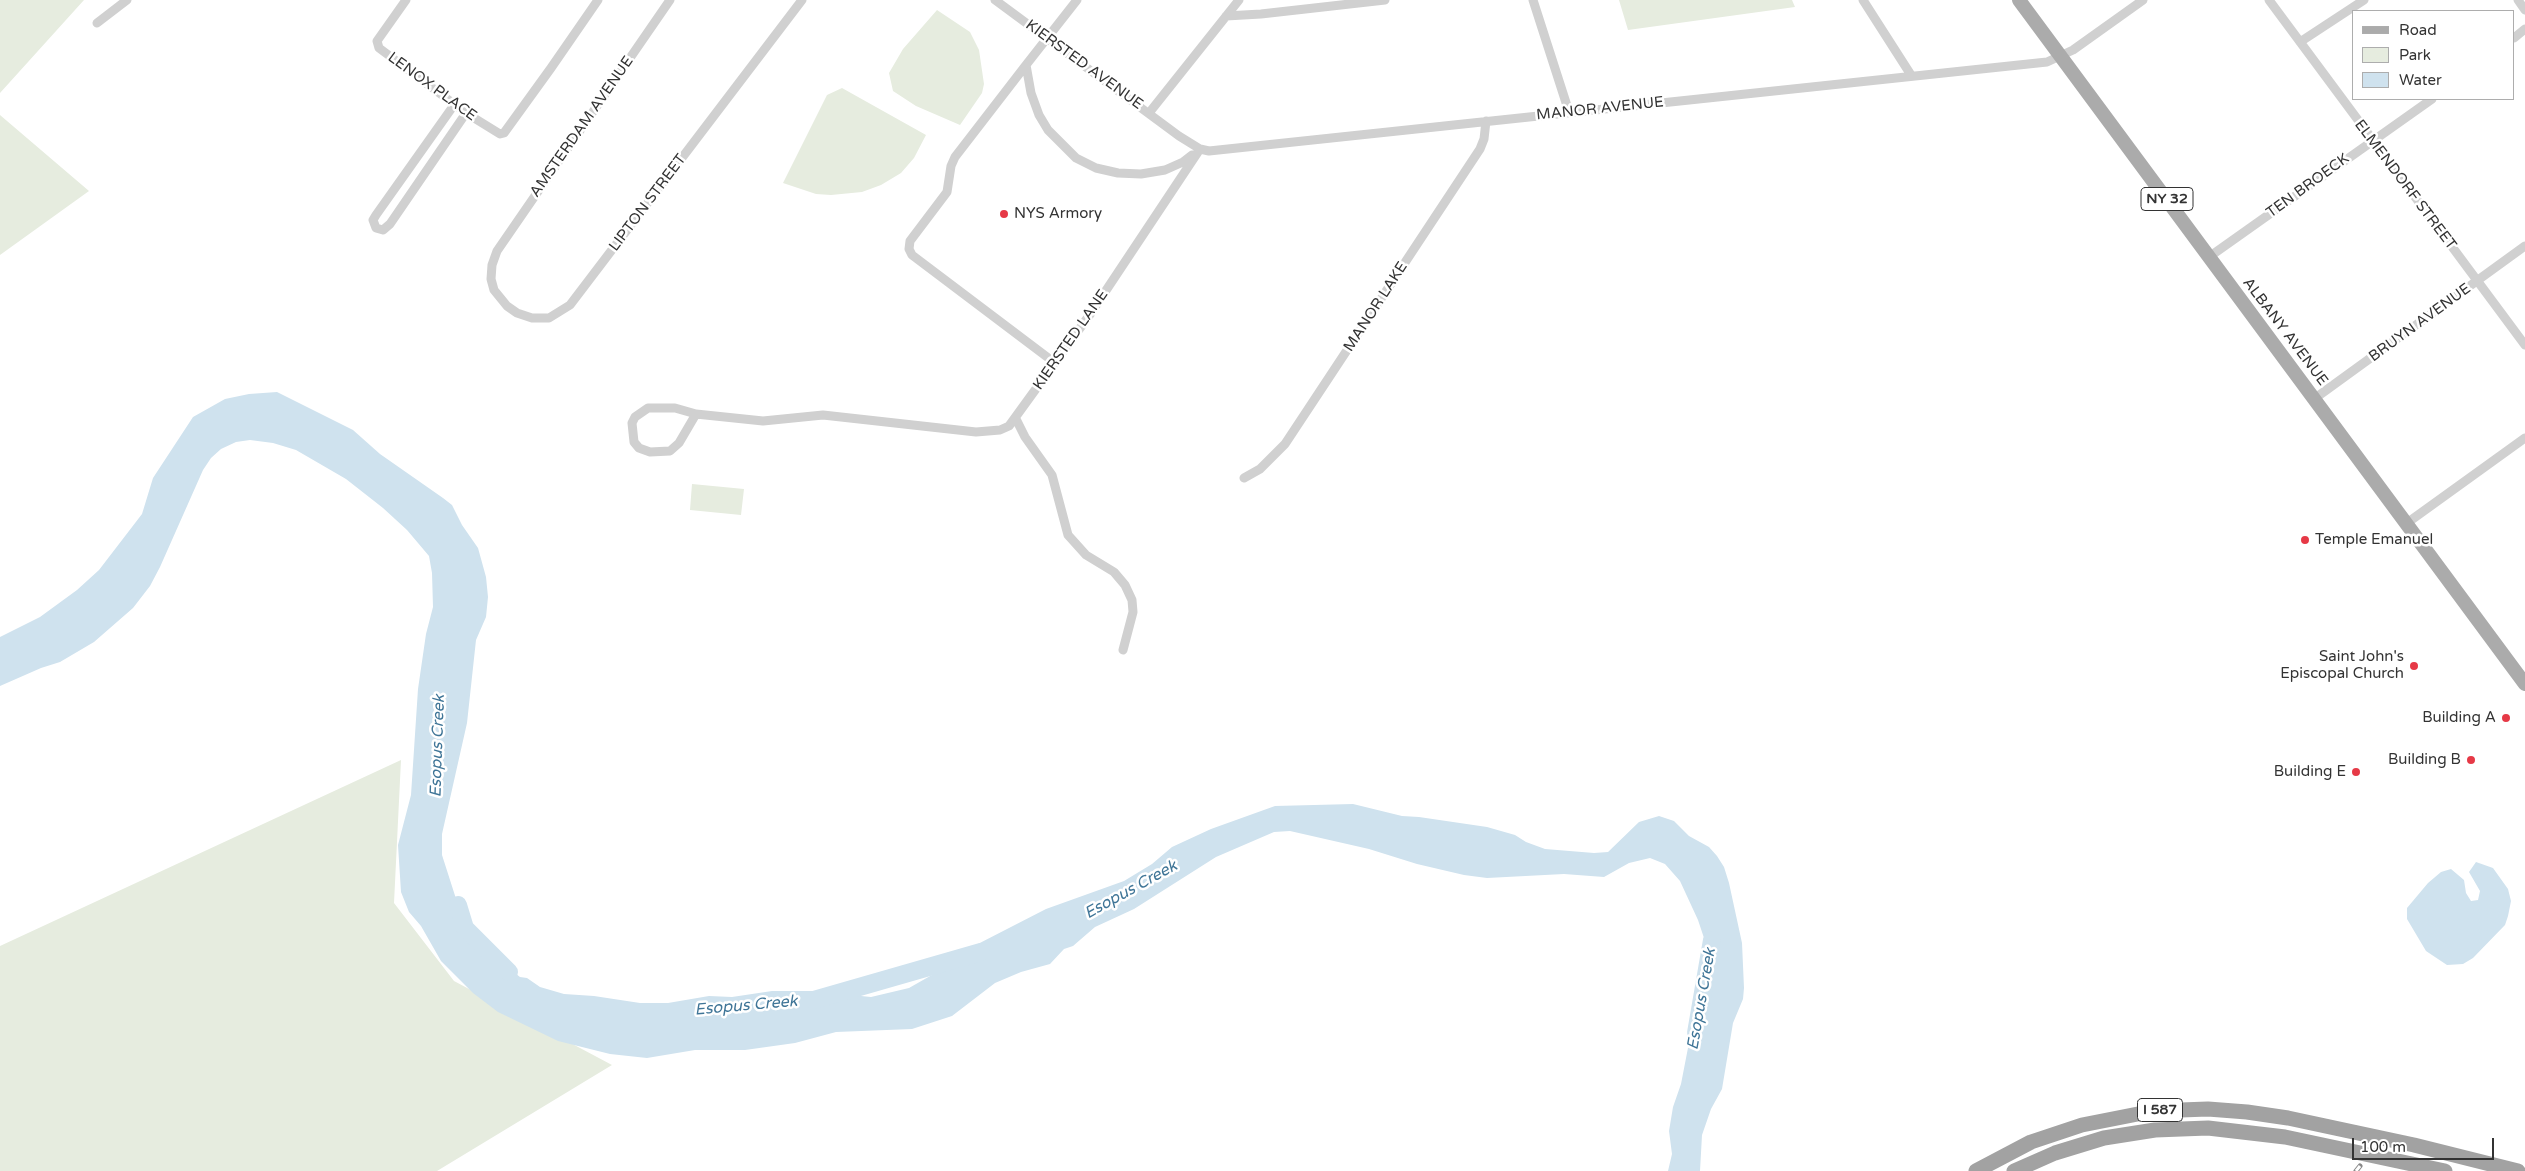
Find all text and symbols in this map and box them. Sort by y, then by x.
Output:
legend [2352,10,2515,100]
street label: KIERSTED AVENUE [1022,16,1146,114]
text: Road [2399,21,2437,39]
text: Park [2399,46,2431,64]
street label: LENOX PLACE [384,49,480,125]
street label: AMSTERDAM AVENUE [526,53,638,201]
text: Water [2399,71,2442,89]
street label: MANOR AVENUE [1535,93,1665,125]
street label: ELMENDORF STREET [2350,116,2460,254]
street label: TEN BROECK [2263,150,2353,222]
street label: LIPTON STREET [606,151,690,255]
road number: NY 32 [2141,188,2193,210]
place label: NYS Armory [1014,205,1102,223]
marker: NYS Armory [998,208,1010,220]
street label: MANOR LAKE [1340,259,1412,355]
street label: ALBANY AVENUE [2239,274,2331,390]
street label: BRUYN AVENUE [2366,280,2474,366]
street label: KIERSTED LANE [1030,286,1112,394]
place label: Temple Emanuel [2315,531,2433,549]
marker: Temple Emanuel [2299,534,2311,546]
place label: Saint John's Episcopal Church [2280,648,2404,683]
marker: Saint John's Episcopal Church [2408,660,2420,672]
water label: Esopus Creek [427,694,449,798]
place label: Building A [2422,709,2496,727]
marker: Building A [2500,712,2512,724]
place label: Building B [2388,751,2461,769]
marker: Building B [2465,754,2477,766]
place label: Building E [2274,763,2346,781]
marker: Building E [2350,766,2362,778]
water label: Esopus Creek [1081,857,1181,923]
water label: Esopus Creek [1684,947,1720,1051]
water label: Esopus Creek [694,992,798,1020]
road number: I 587 [2138,1098,2182,1122]
scale bar [2355,1128,2498,1160]
text: 100 m [2360,1138,2406,1156]

